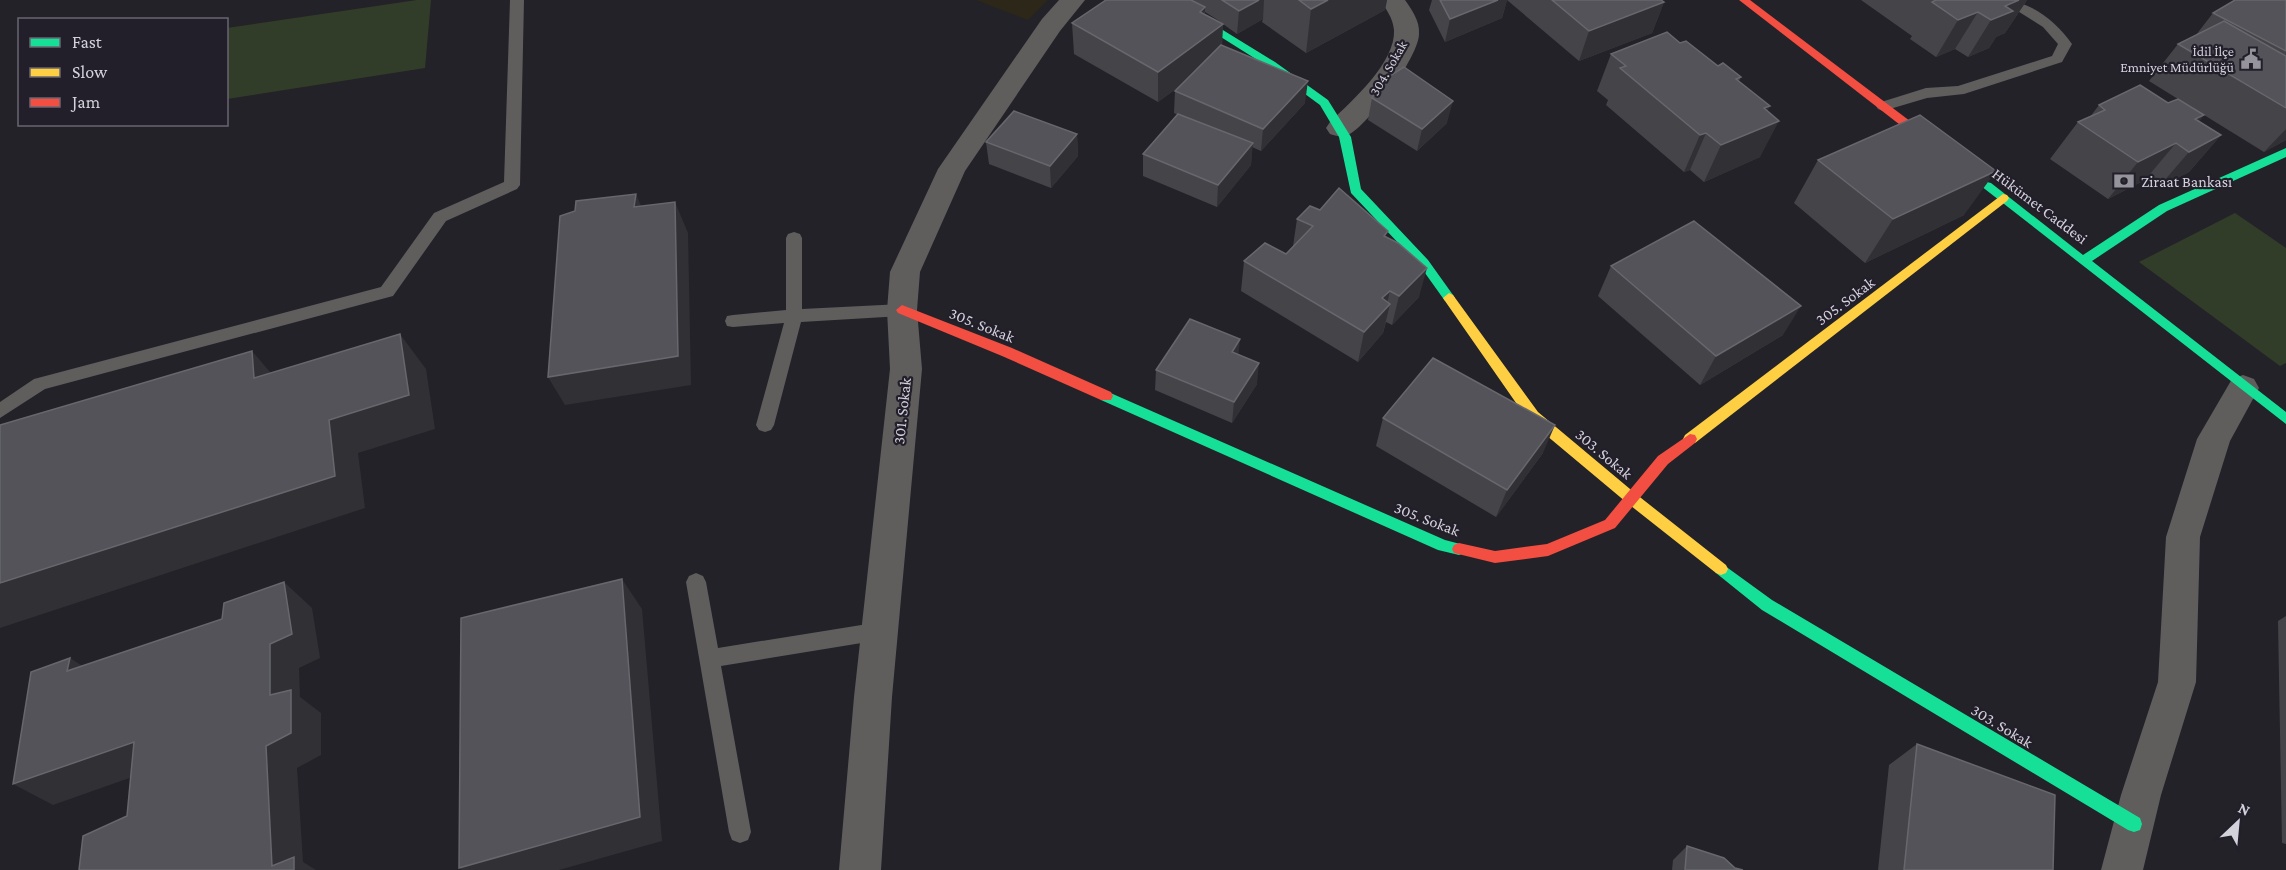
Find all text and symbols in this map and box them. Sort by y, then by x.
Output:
legend [18,18,228,126]
text: Fast [72,32,103,52]
street label: 304. Sokak [1366,37,1410,98]
place label: İdil İlçe Emniyet Müdürlüğü [2120,43,2235,75]
public building icon: İdil İlçe Emniyet Müdürlüğü [2239,47,2263,71]
text: Slow [72,62,108,82]
text: Jam [70,92,101,112]
street label: Hükümet Caddesi [1989,165,2091,247]
bank icon: Ziraat Bankası [2112,169,2136,193]
place label: Ziraat Bankası [2141,173,2232,190]
street label: 305. Sokak [1812,273,1878,328]
street label: 305. Sokak [947,304,1017,346]
street label: 301. Sokak [890,377,914,445]
street label: 303. Sokak [1572,425,1636,483]
street label: 305. Sokak [1392,499,1462,539]
street label: 303. Sokak [1968,701,2036,751]
north arrow [2208,792,2268,852]
text: N [2236,799,2253,819]

